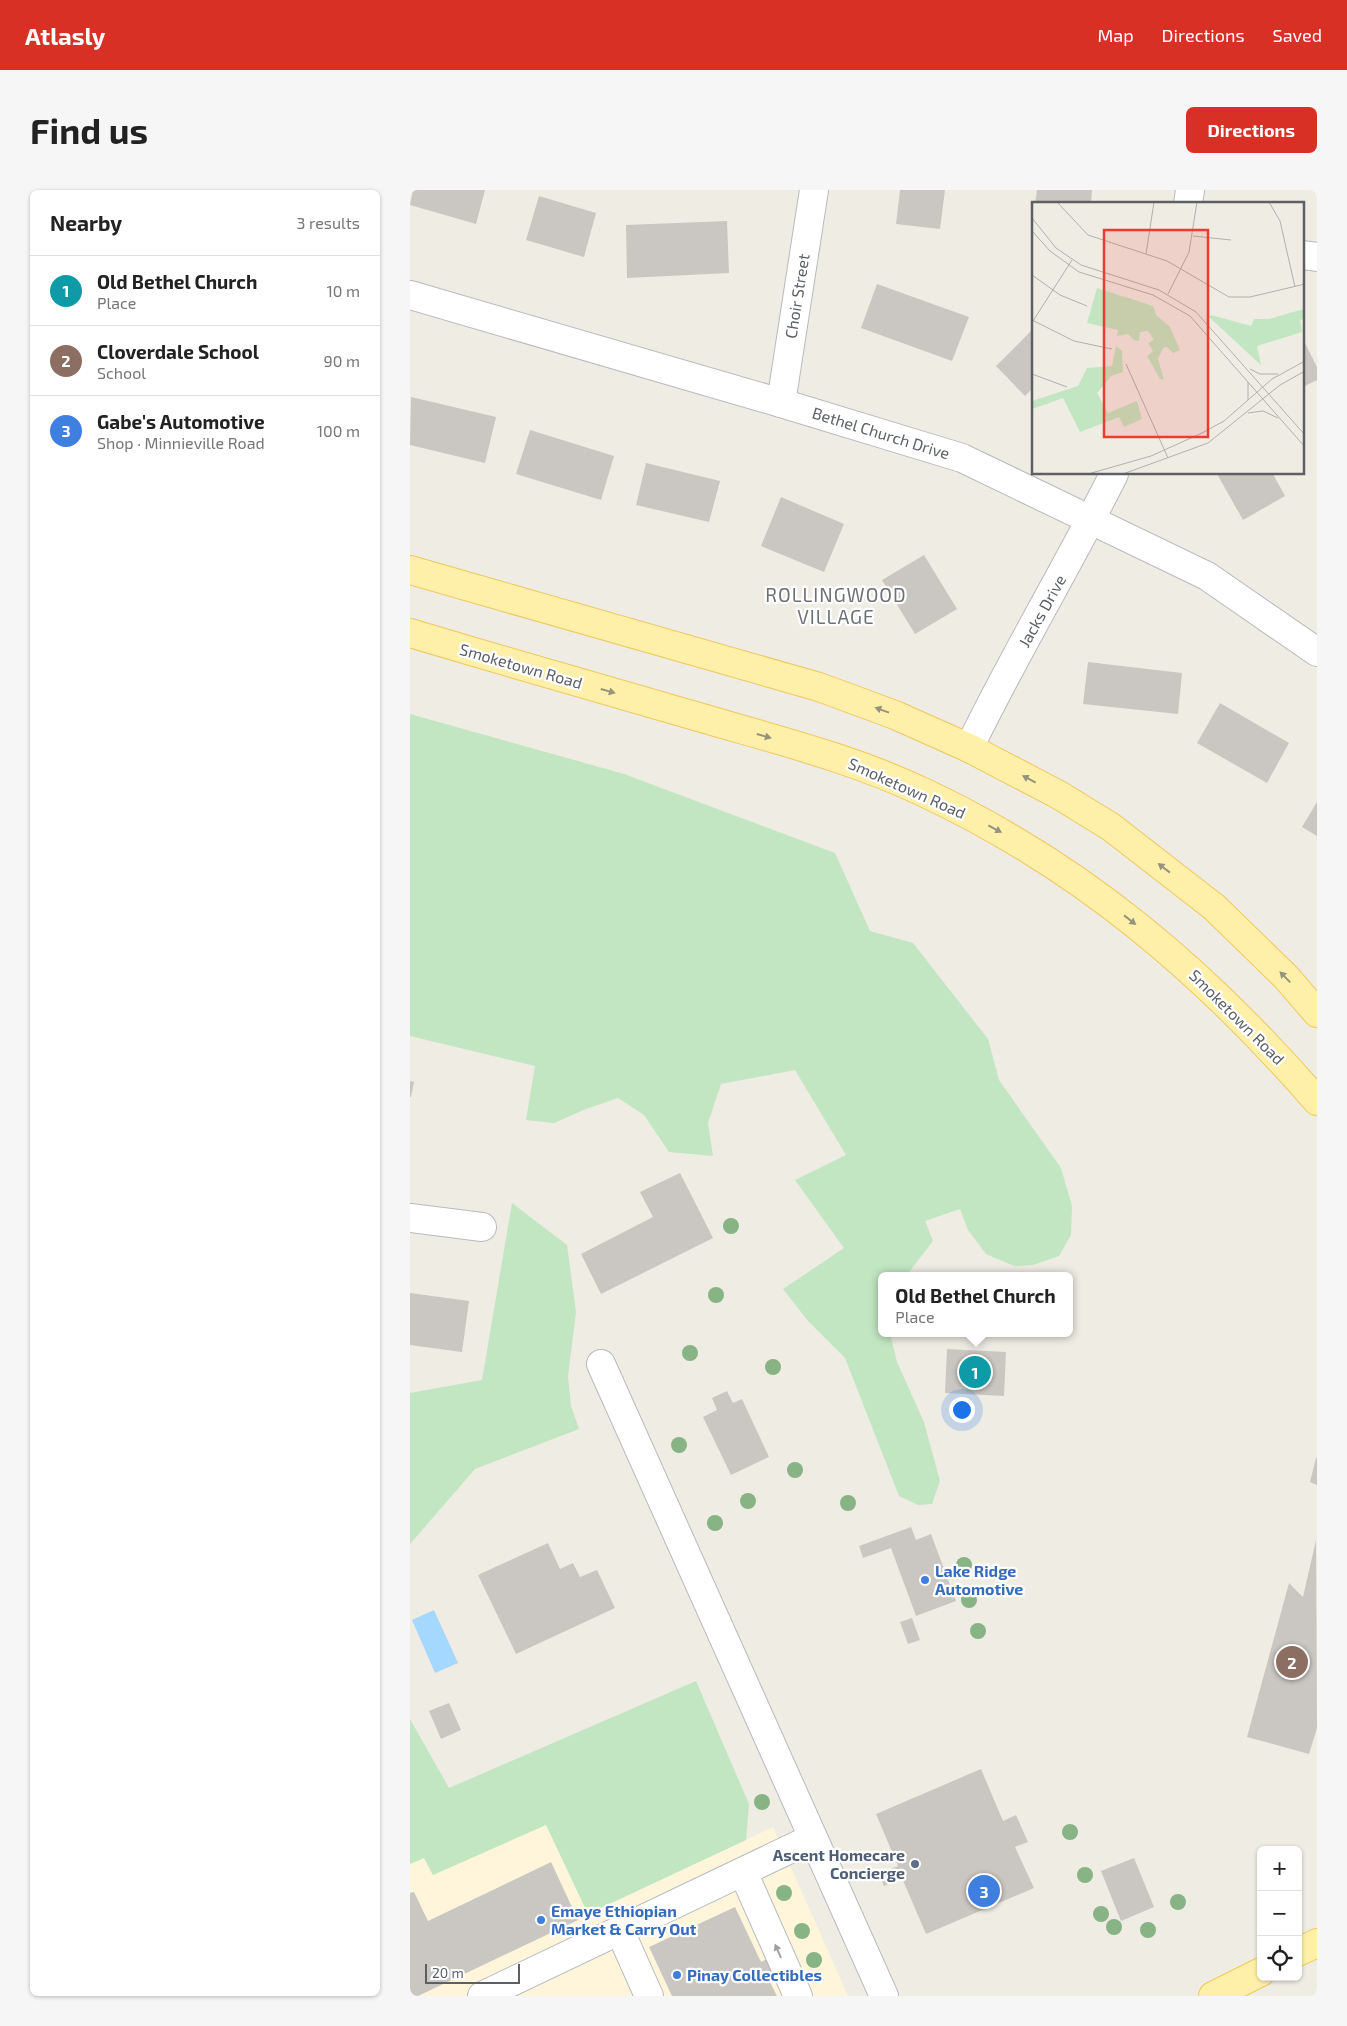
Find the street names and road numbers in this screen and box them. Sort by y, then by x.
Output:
street label: Choir Street [780,252,813,340]
street label: Bethel Church Drive [810,403,952,462]
street label: Jacks Drive [1014,571,1069,650]
street label: Smoketown Road [458,639,585,692]
street label: Smoketown Road [846,753,969,822]
street label: Smoketown Road [1186,965,1289,1068]

